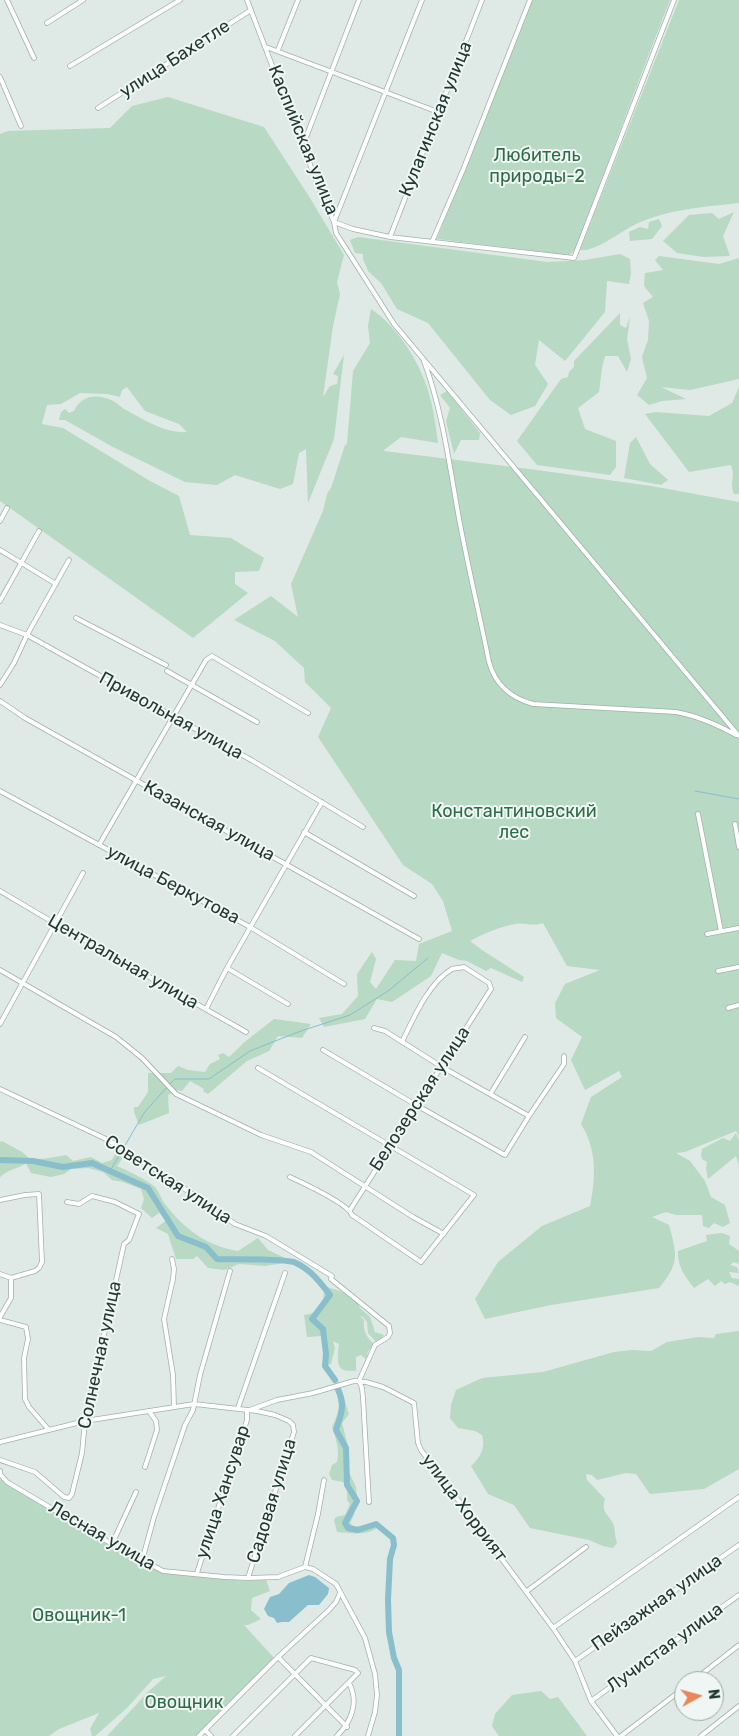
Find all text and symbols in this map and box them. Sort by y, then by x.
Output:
street label: улица Бахетле [116,15,234,103]
street label: Кулагинская улица [395,38,477,200]
street label: Каспийская улица [263,62,343,218]
park label: Любитель природы-2 [489,145,585,188]
street label: Привольная улица [95,667,247,765]
street label: Казанская улица [139,776,279,866]
park label: Константиновский лес [431,801,597,844]
street label: улица Беркутова [103,841,243,929]
street label: Центральная улица [44,910,202,1014]
street label: Белозерская улица [365,1023,475,1175]
street label: Советская улица [100,1131,236,1229]
street label: Солнечная улица [74,1279,126,1431]
street label: улица Хансувар [191,1423,255,1561]
street label: Садовая улица [243,1436,301,1566]
street label: улица Хоррият [416,1450,512,1566]
street label: Лесная улица [45,1497,159,1575]
street label: Пейзажная улица [588,1550,726,1656]
street label: Лучистая улица [603,1599,727,1697]
park label: Овощник-1 [32,1605,126,1627]
north arrow [674,1671,724,1721]
text: N [704,1688,722,1700]
park label: Овощник [145,1692,223,1714]

